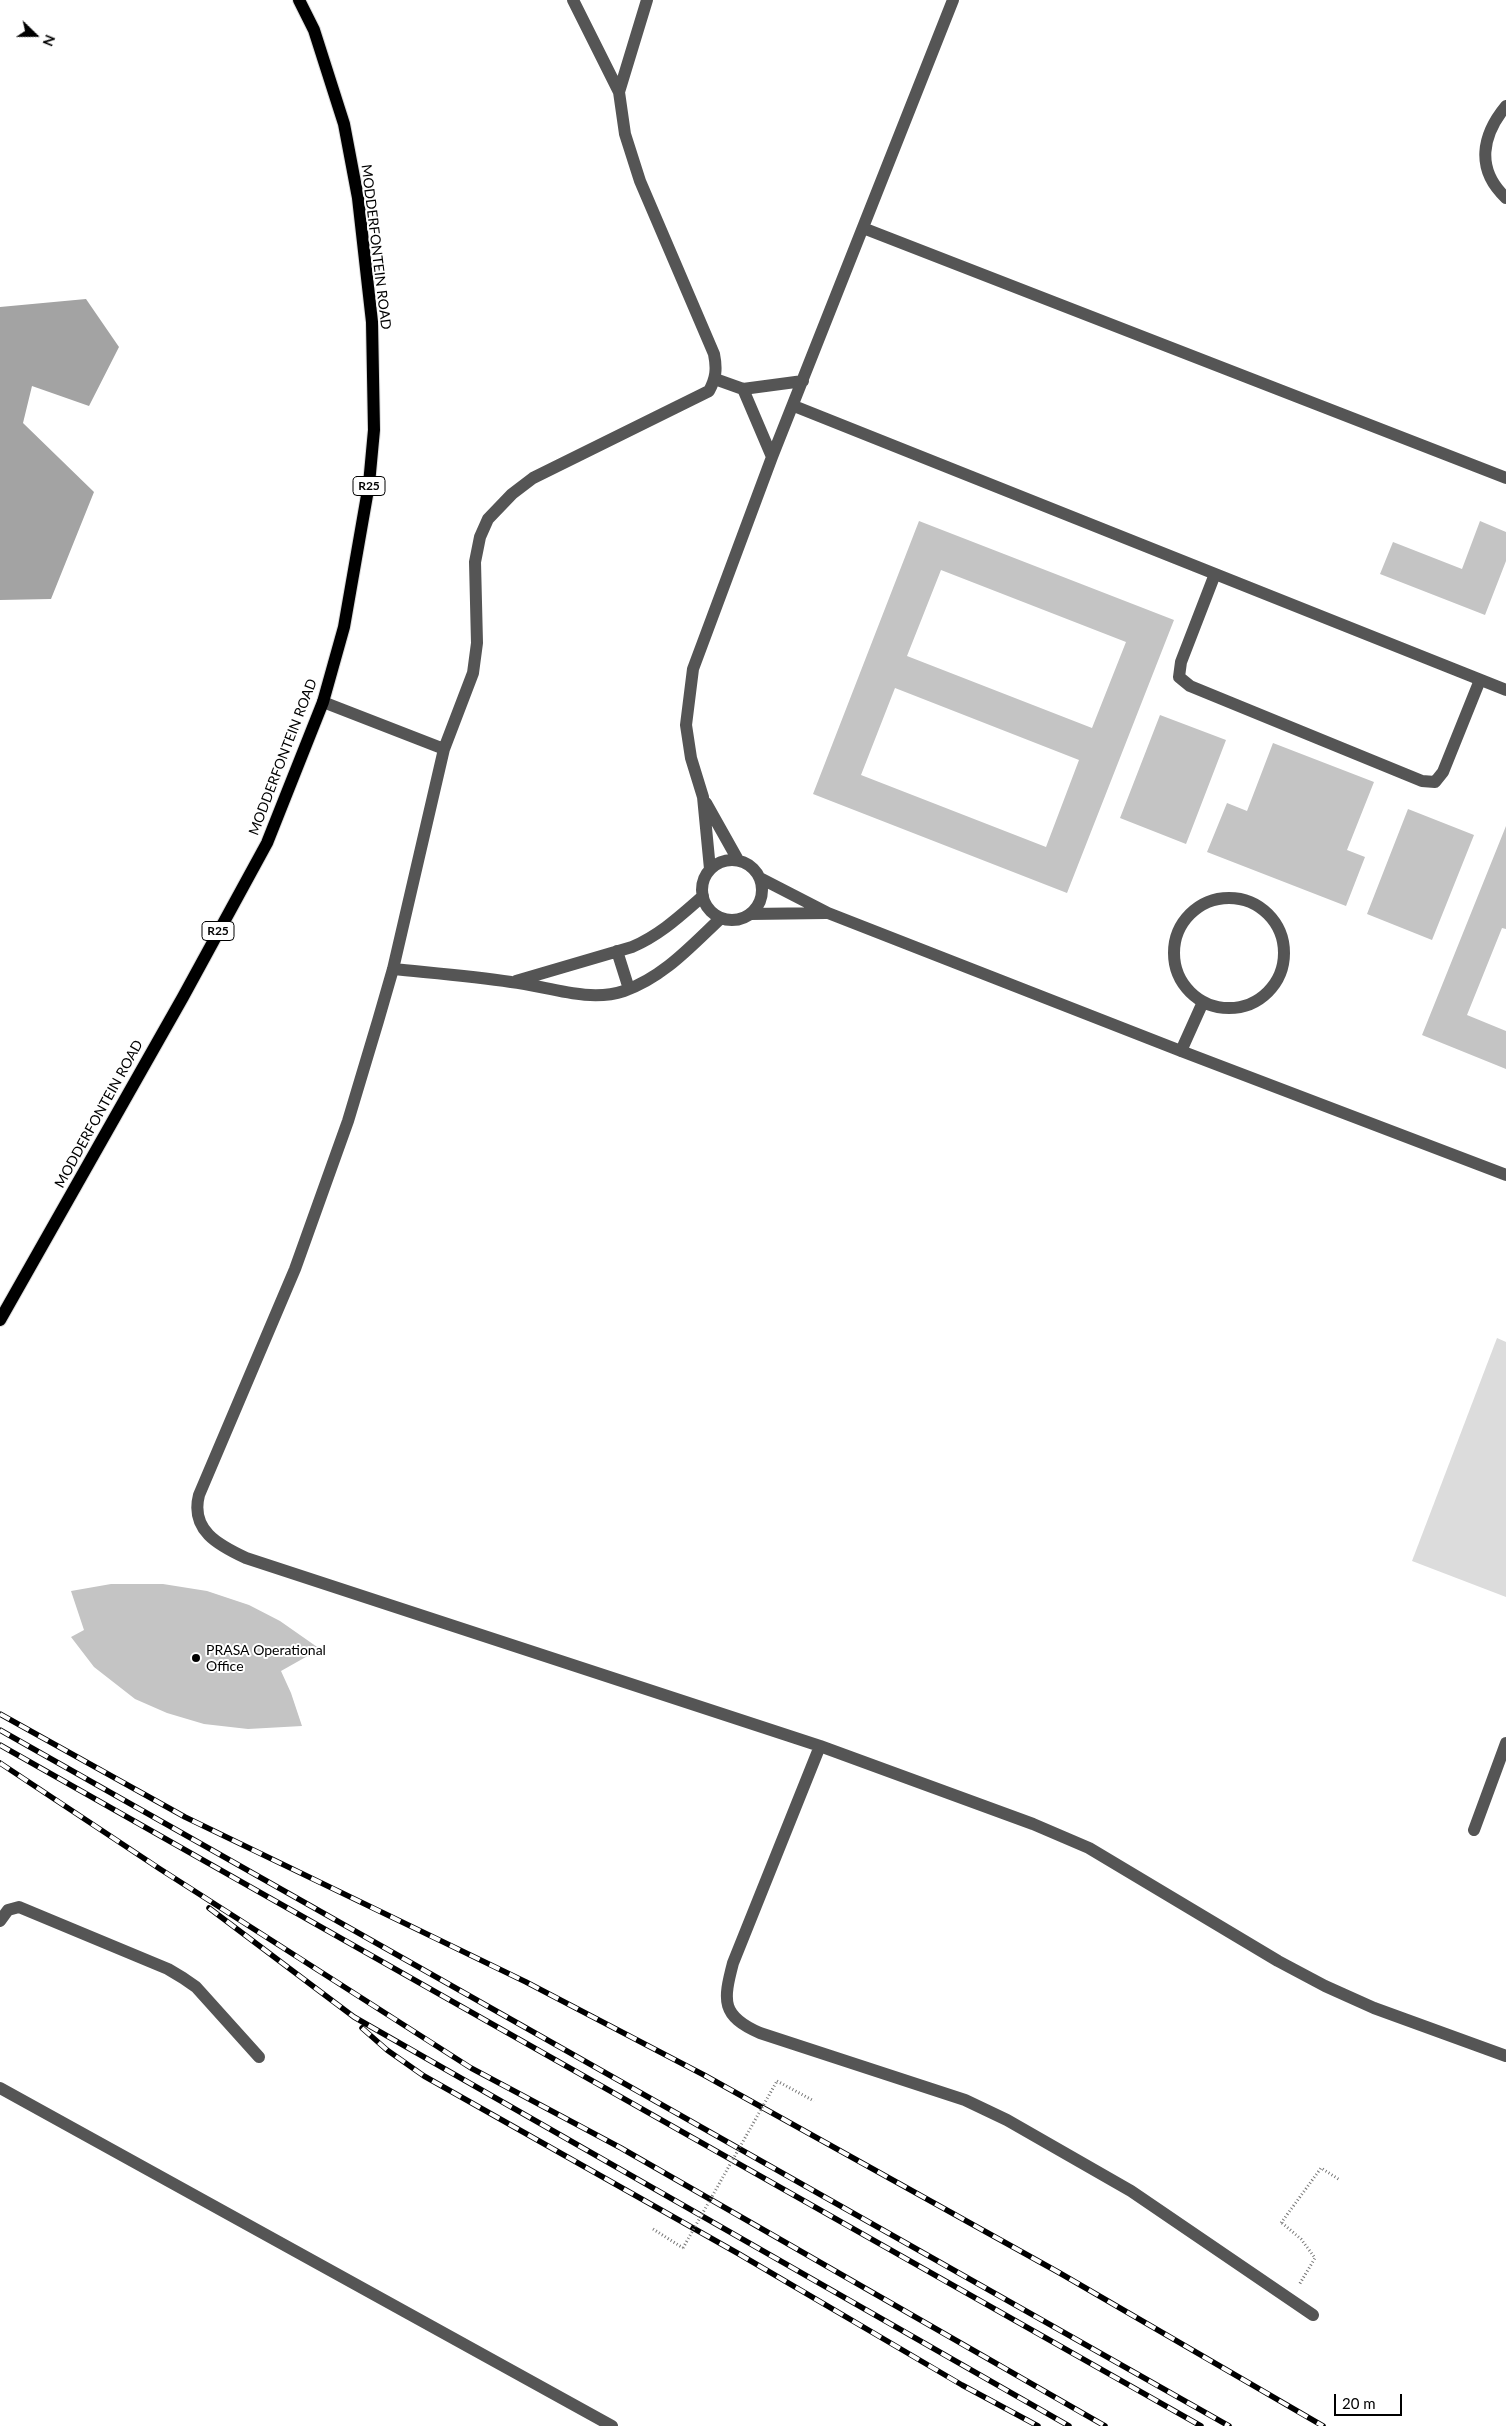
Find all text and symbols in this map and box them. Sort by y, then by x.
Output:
north arrow [10,10,60,60]
text: N [39,33,59,49]
street label: MODDERFONTEIN ROAD [358,163,394,331]
road number: R25 [353,476,385,496]
street label: MODDERFONTEIN ROAD [245,676,321,838]
road number: R25 [202,921,234,940]
street label: MODDERFONTEIN ROAD [51,1037,147,1191]
place label: PRASA Operational Office [206,1642,326,1674]
marker: PRASA Operational Office [190,1652,202,1664]
scale bar [1336,2384,1404,2416]
text: 20 m [1342,2394,1376,2412]

